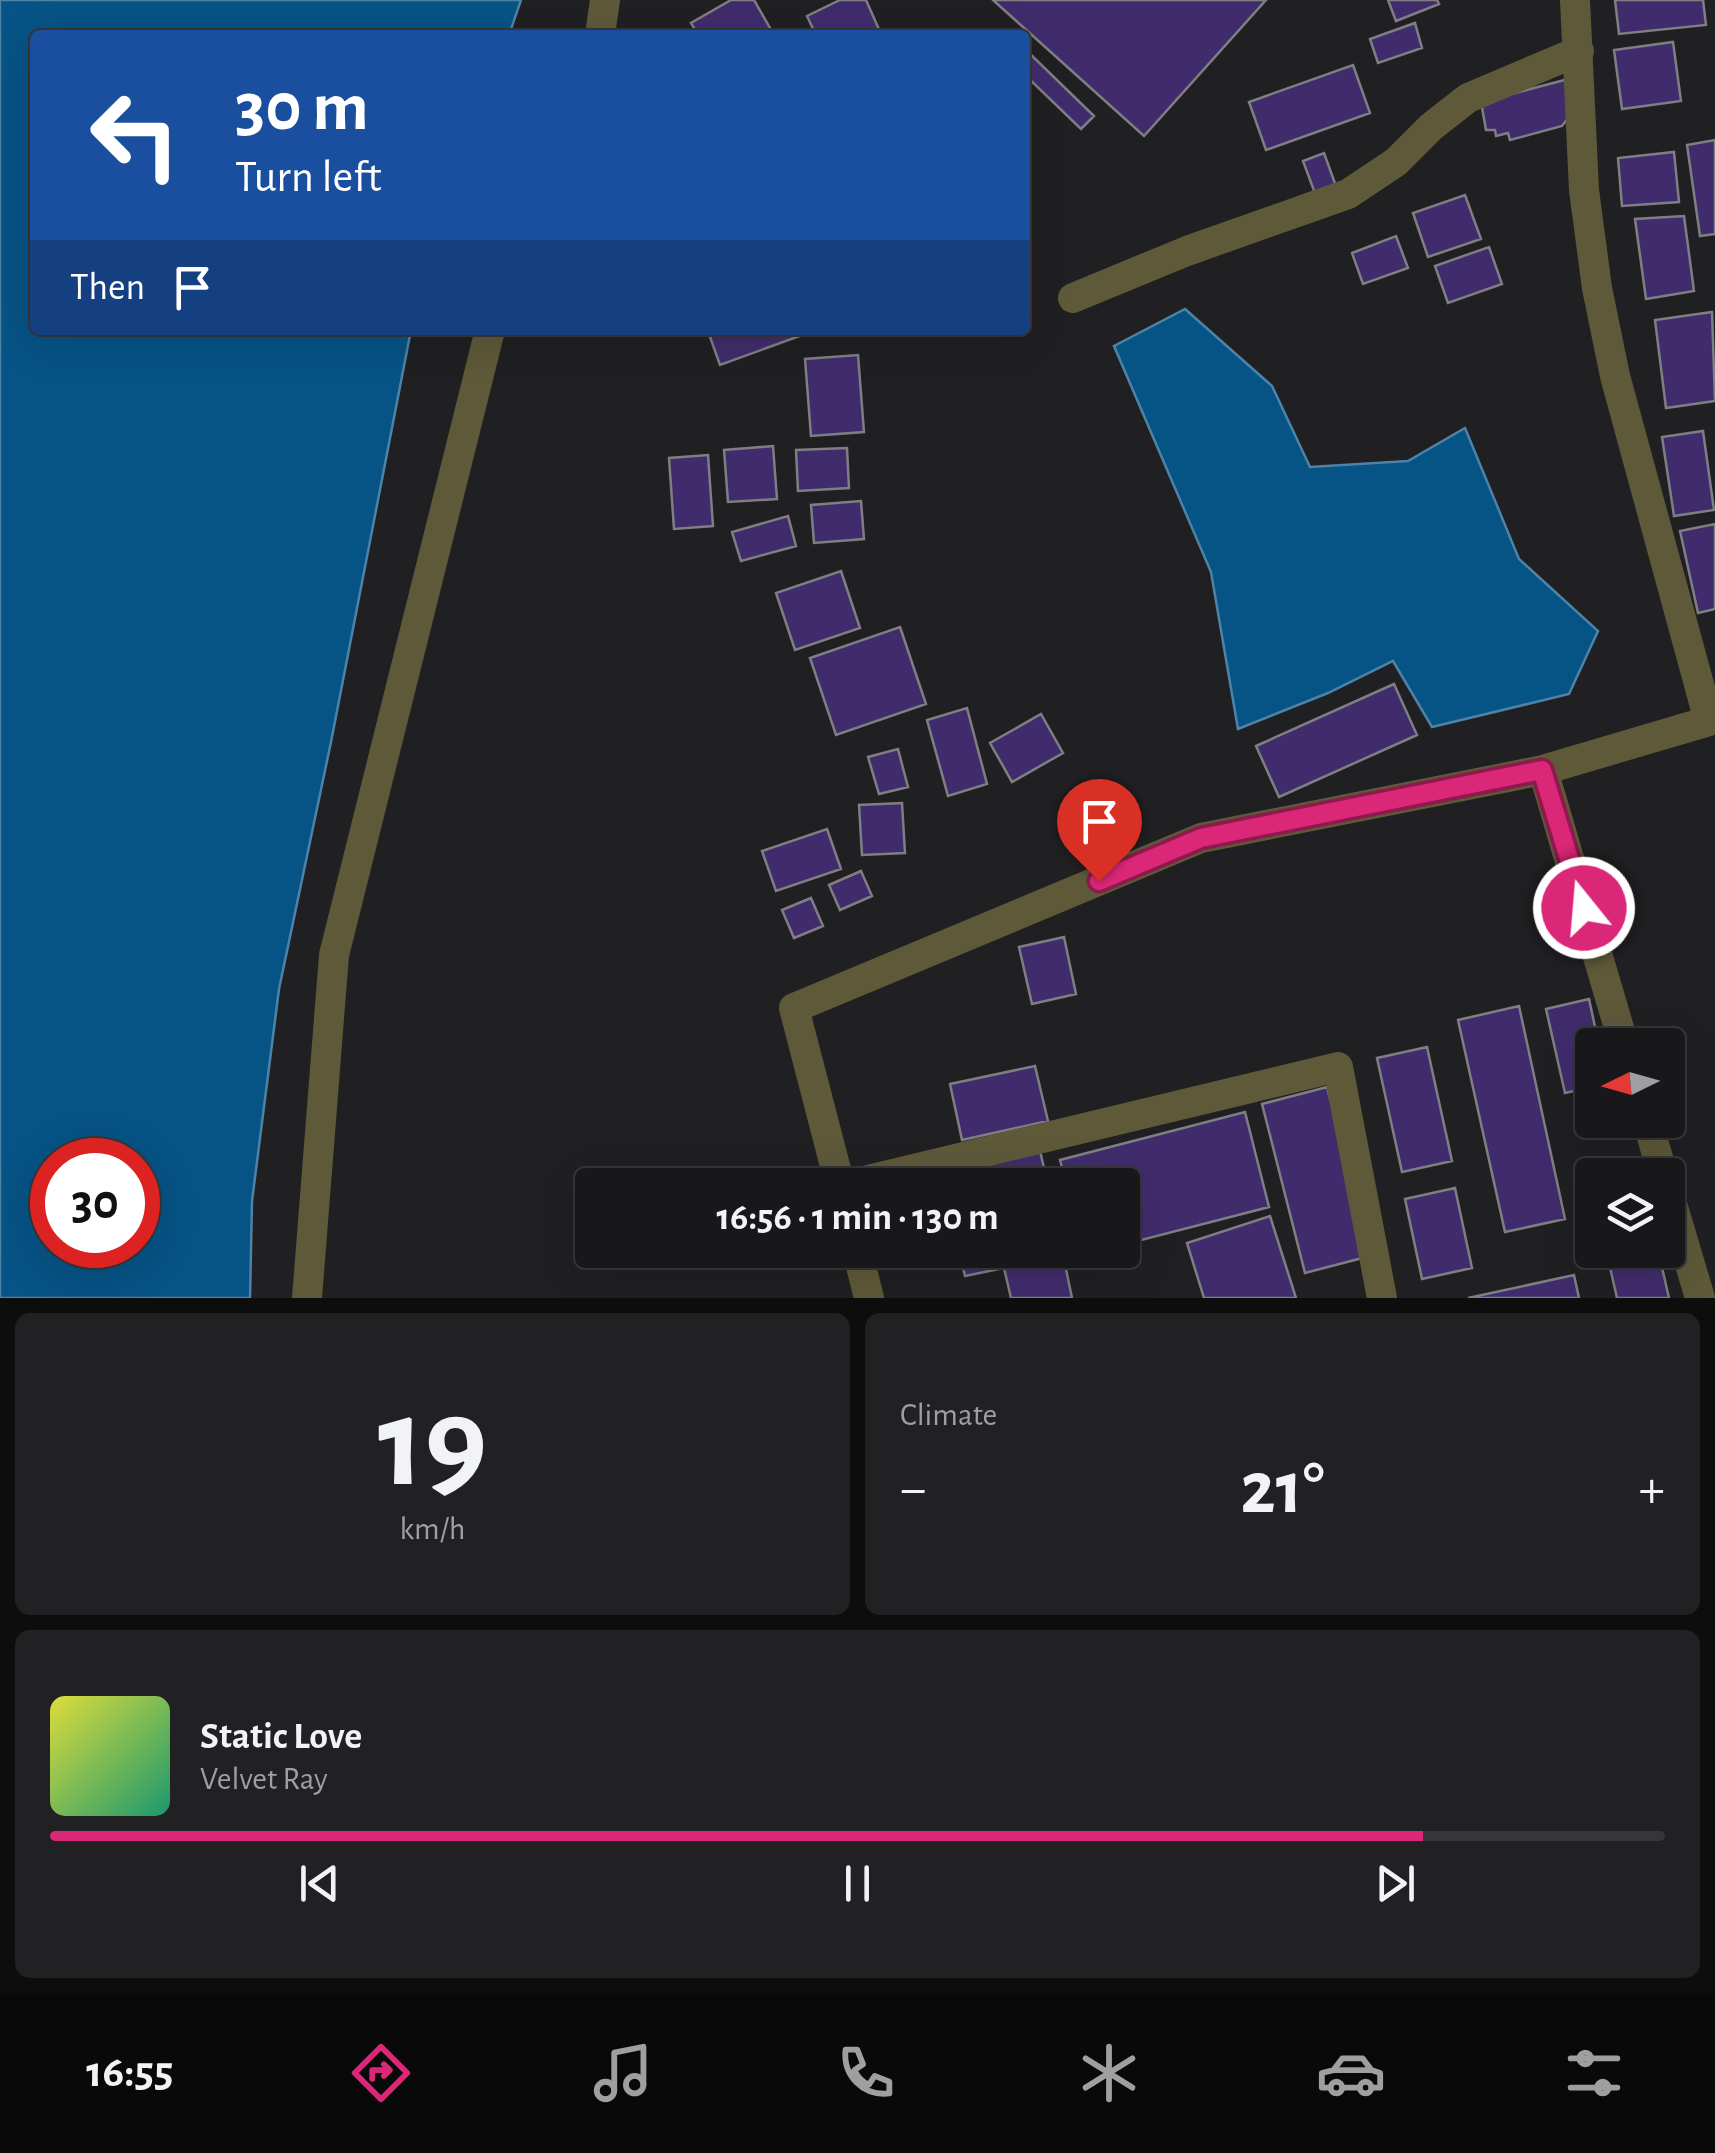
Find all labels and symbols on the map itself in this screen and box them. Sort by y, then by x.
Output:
pin [1057,779,1142,882]
position arrow [1532,856,1636,960]
north arrow [1575,1028,1685,1138]
speed limit sign: 30 [30,1138,160,1268]

